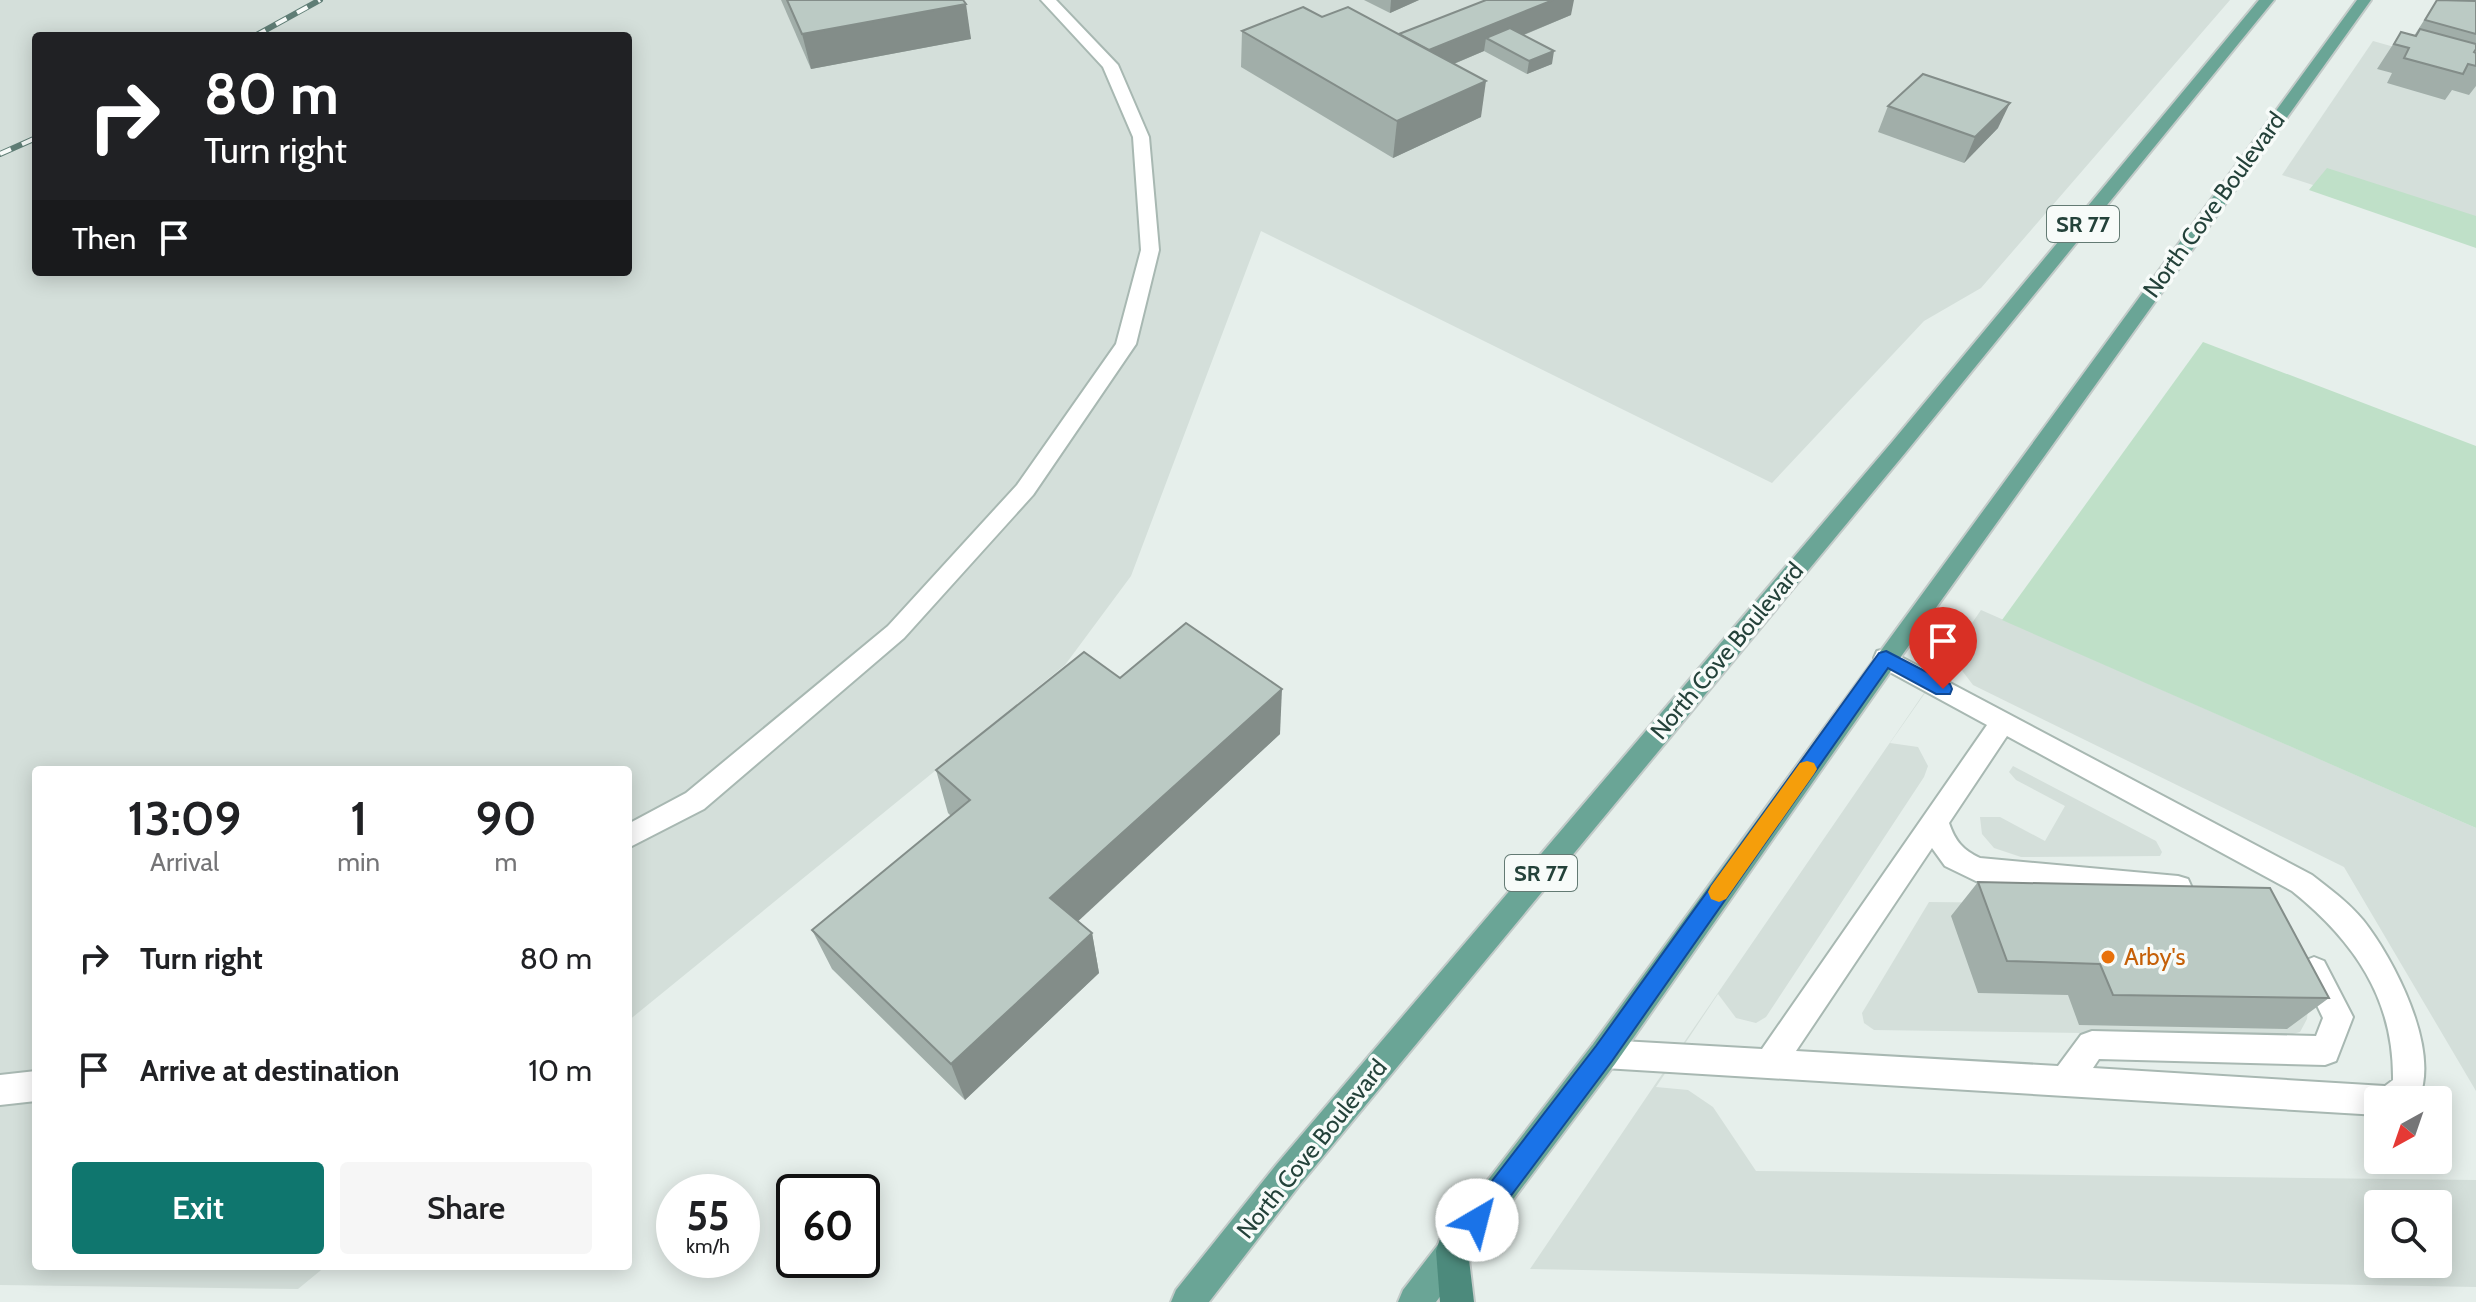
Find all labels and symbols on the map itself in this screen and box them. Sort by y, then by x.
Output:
street label: North Cove Boulevard [2137,106,2291,303]
road number: SR 77 [2047,206,2119,242]
street label: North Cove Boulevard [1644,556,1809,745]
pin [1909,607,1977,689]
road number: SR 77 [1505,855,1577,891]
place label: Arby's [2124,942,2185,971]
marker: Arby's [2099,948,2117,966]
street label: North Cove Boulevard [1230,1053,1393,1244]
north arrow [2364,1086,2452,1174]
speed limit sign: 60 [776,1174,880,1278]
position arrow [1435,1178,1519,1262]

